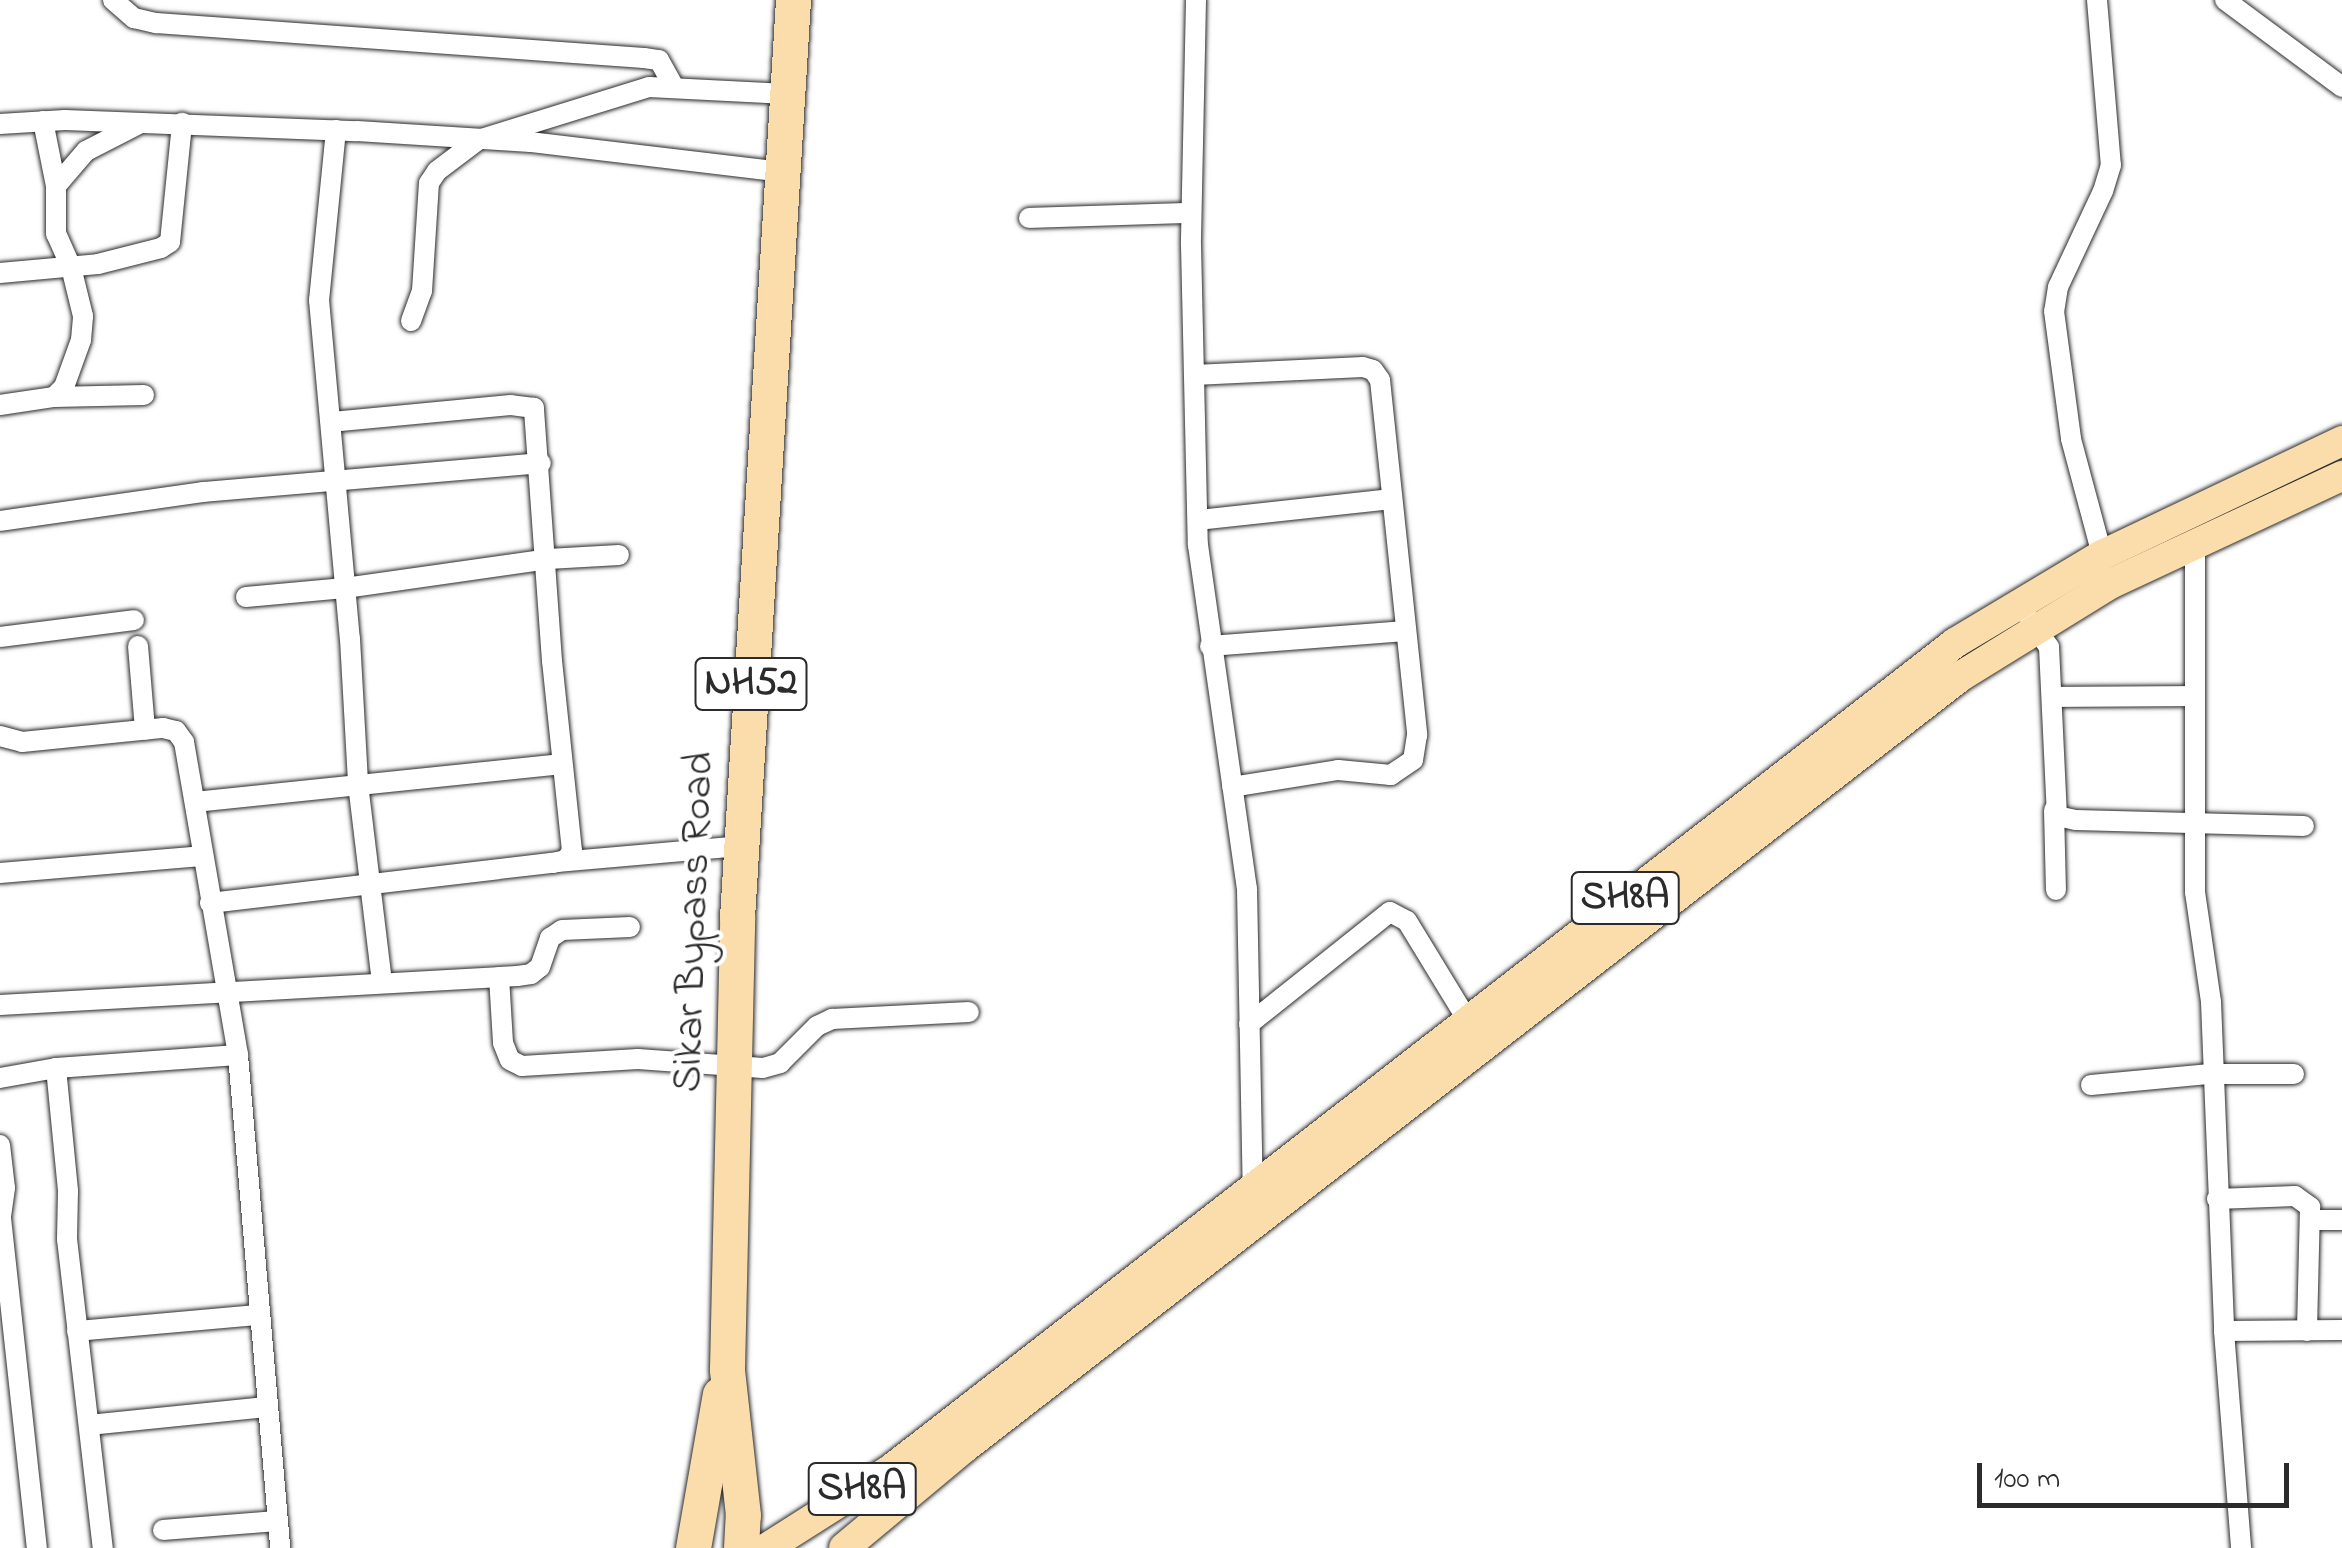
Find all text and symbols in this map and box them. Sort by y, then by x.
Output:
road number: NH52 [694,649,808,719]
street label: Sikar Bypass Road [664,751,726,1093]
road number: SH8A [1570,863,1680,933]
scale bar [1982,1443,2294,1505]
road number: SH8A [807,1454,917,1524]
text: 100 m [1994,1458,2060,1502]

